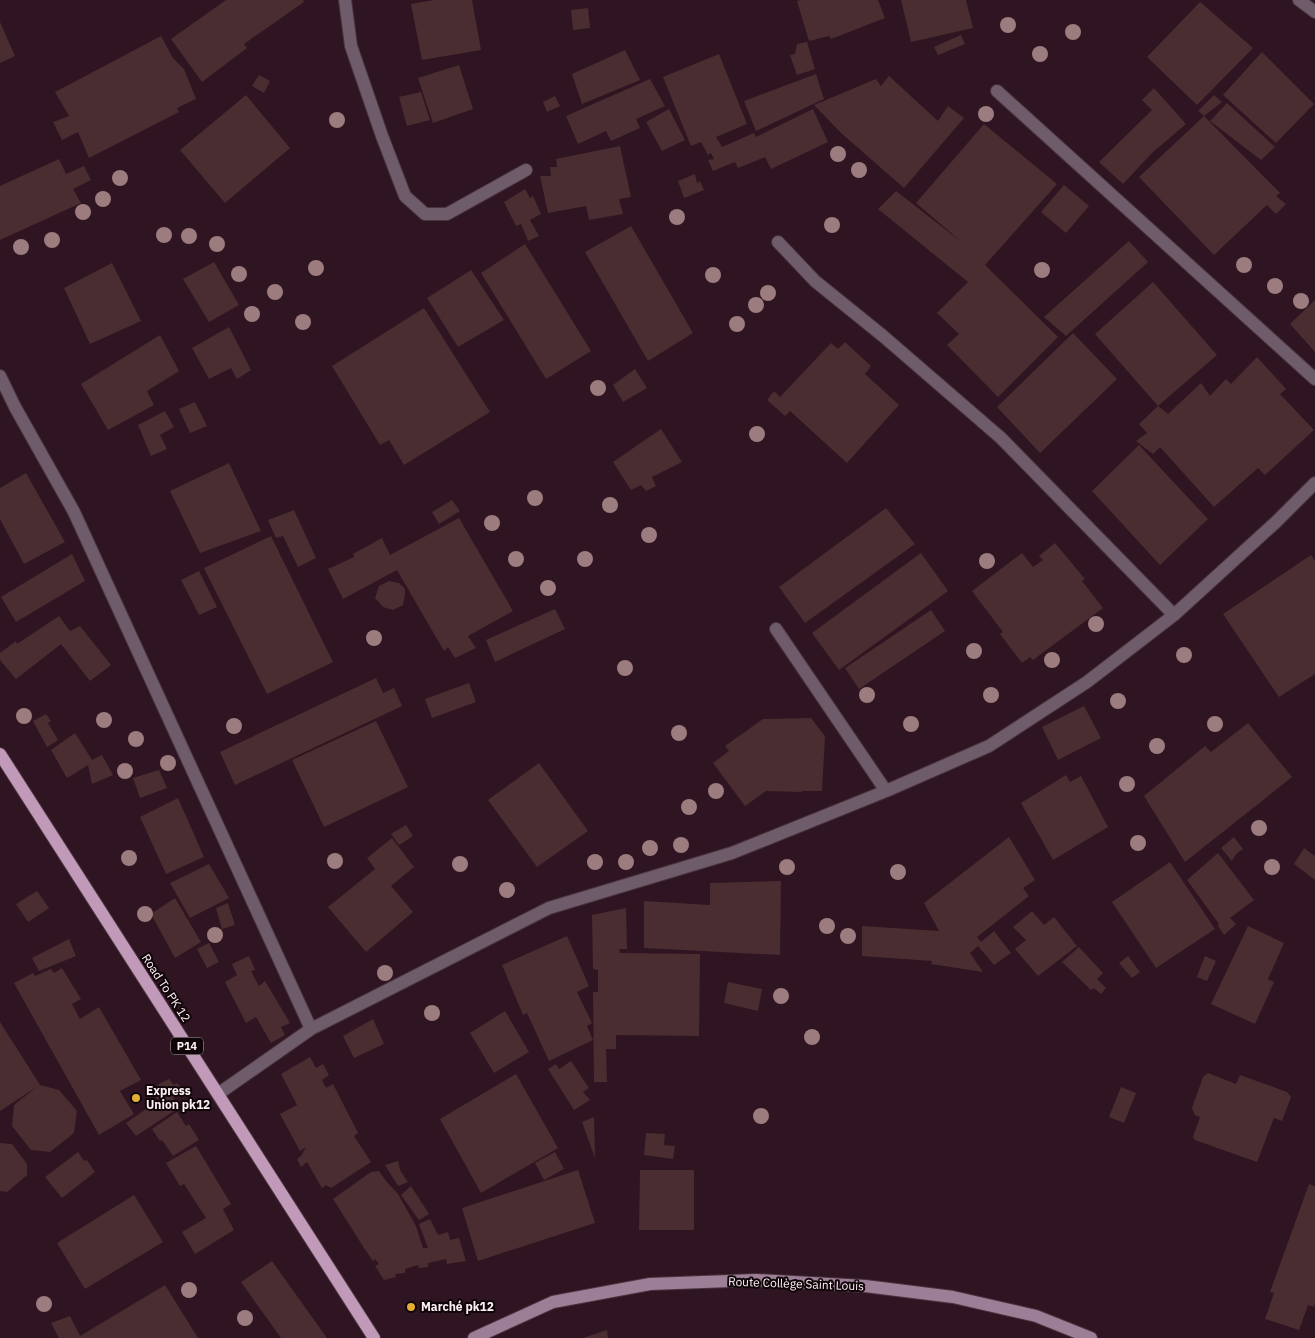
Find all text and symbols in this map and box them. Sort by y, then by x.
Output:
street label: Road To PK 12 [139,951,194,1025]
road number: P14 [171,1038,203,1054]
place label: Express Union pk12 [146,1083,210,1112]
marker: Express Union pk12 [130,1092,142,1104]
street label: Route Collège Saint Louis [728,1274,864,1293]
place label: Marché pk12 [421,1299,494,1314]
marker: Marché pk12 [405,1301,417,1313]

